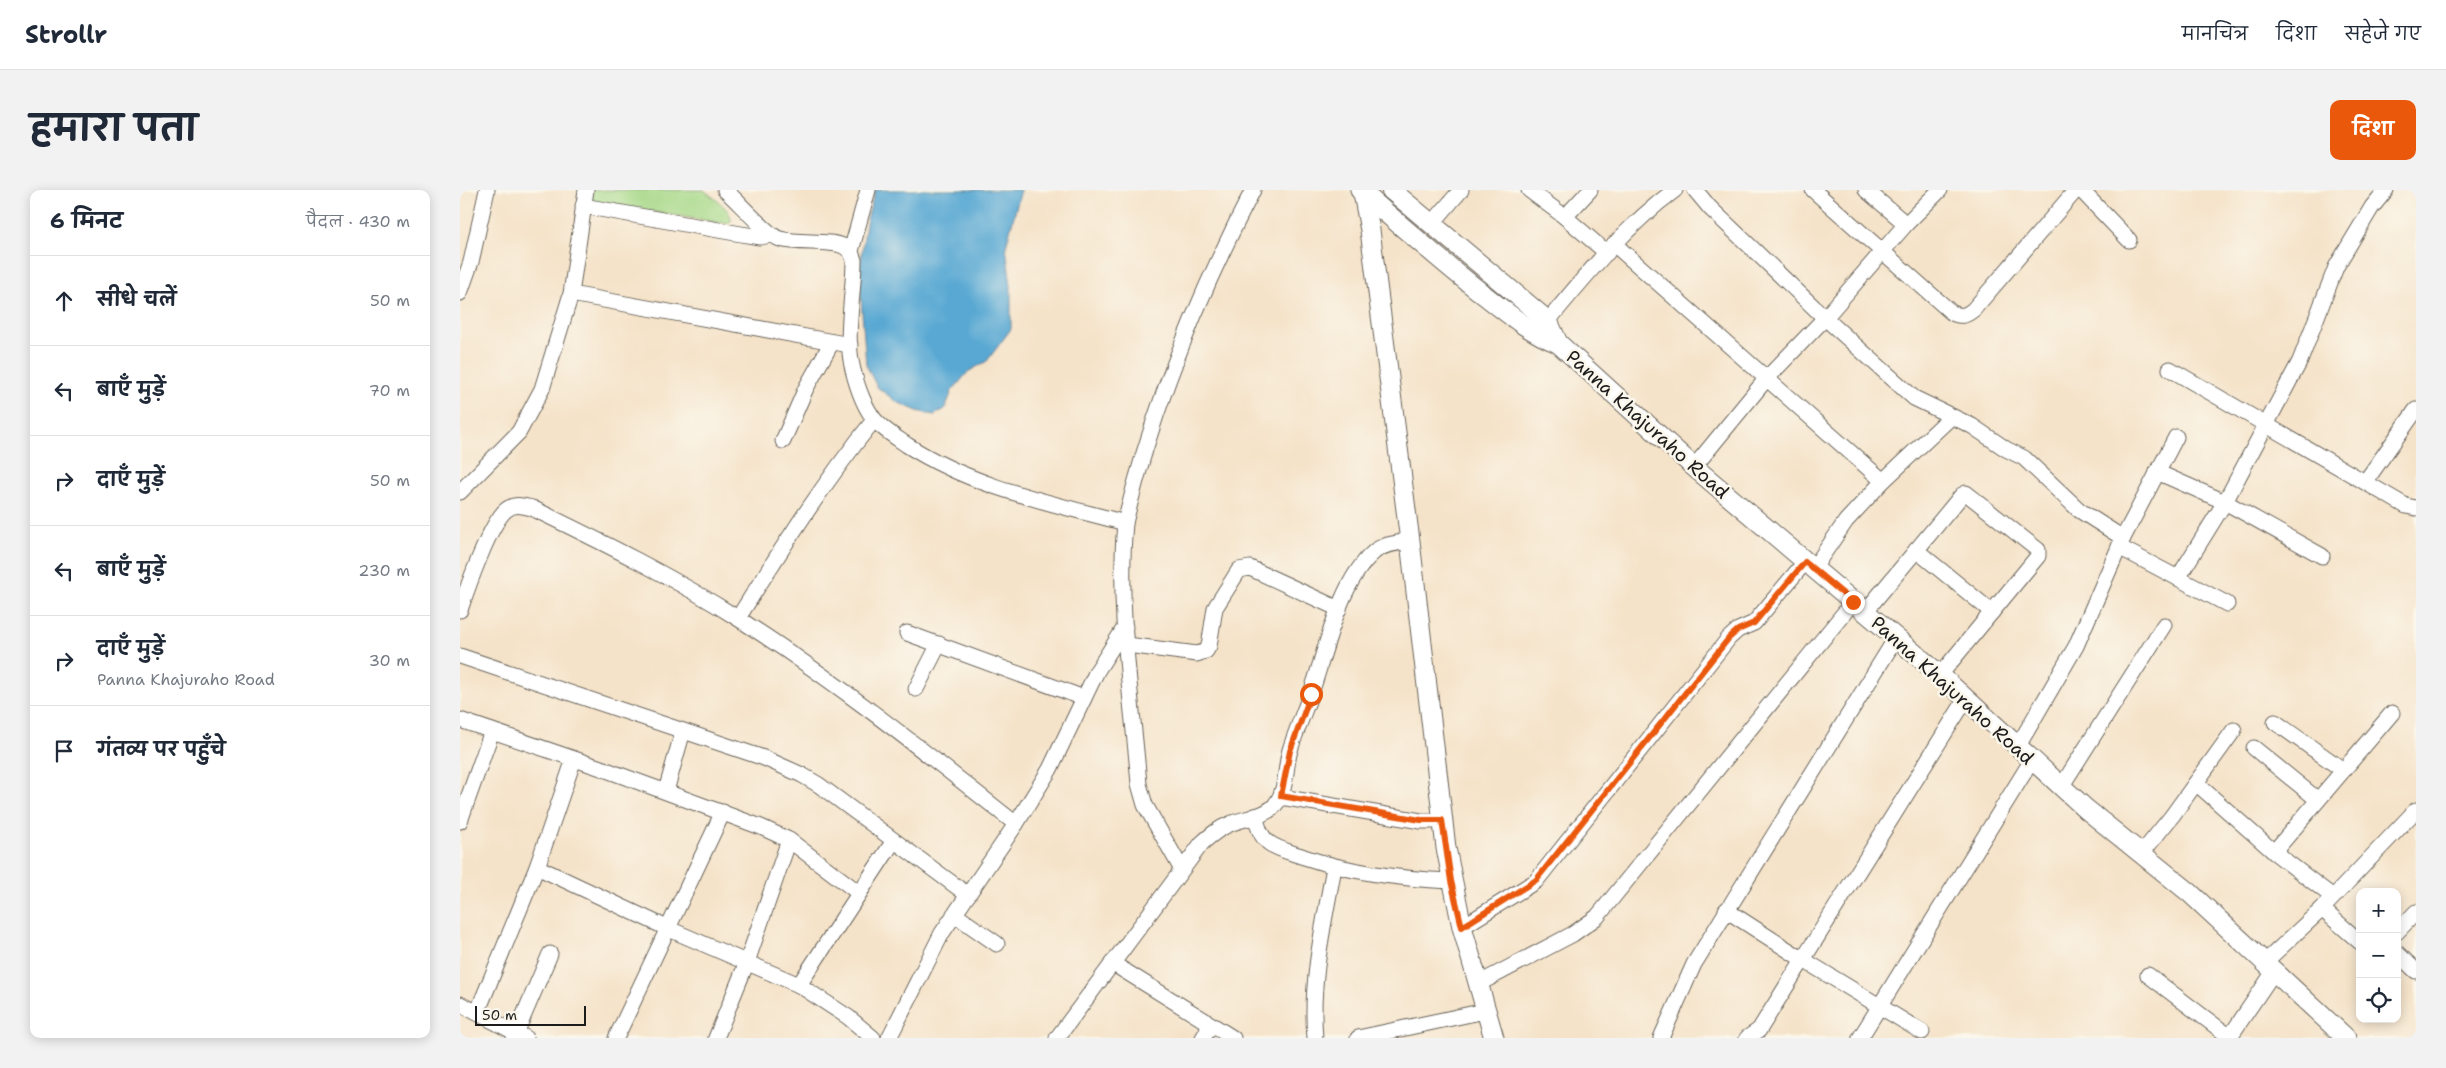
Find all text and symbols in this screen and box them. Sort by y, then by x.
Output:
text: Strollr [25,19,107,51]
text: मानचित्र [2182,22,2248,46]
text: दिशा [2276,22,2317,46]
text: सहेजे गए [2345,22,2421,46]
button: दिशा [2330,100,2416,160]
text: हमारा पता [30,104,198,151]
text: 6 मिनट [50,207,123,235]
text: पैदल · 430 m [306,211,410,232]
icon: ahead [50,287,78,315]
text: सीधे चलें [97,287,176,312]
text: 50 m [370,290,410,311]
street label: Panna Khajuraho Road [1561,344,1734,504]
icon: left [50,377,78,405]
text: बाएँ मुड़ें [97,377,165,402]
text: 70 m [369,380,410,401]
icon: right [50,467,78,495]
text: दाएँ मुड़ें [97,467,165,492]
text: 50 m [370,470,410,491]
icon: left [50,557,78,585]
text: बाएँ मुड़ें [97,557,165,582]
text: 230 m [358,560,410,581]
route end [1842,591,1865,614]
street label: Panna Khajuraho Road [1866,610,2039,770]
text: दाएँ मुड़ें [97,636,165,661]
icon: right [50,647,78,675]
text: 30 m [369,650,410,671]
text: Panna Khajuraho Road [97,669,275,690]
route start [1300,683,1323,706]
icon: arrive [50,737,78,765]
text: गंतव्य पर पहुँचे [97,737,226,762]
map controls [2356,888,2401,1023]
button: + [2356,888,2401,933]
button: − [2356,933,2401,978]
button: locate [2356,978,2401,1023]
scale bar [475,1003,586,1026]
text: 50 m [482,1006,517,1024]

